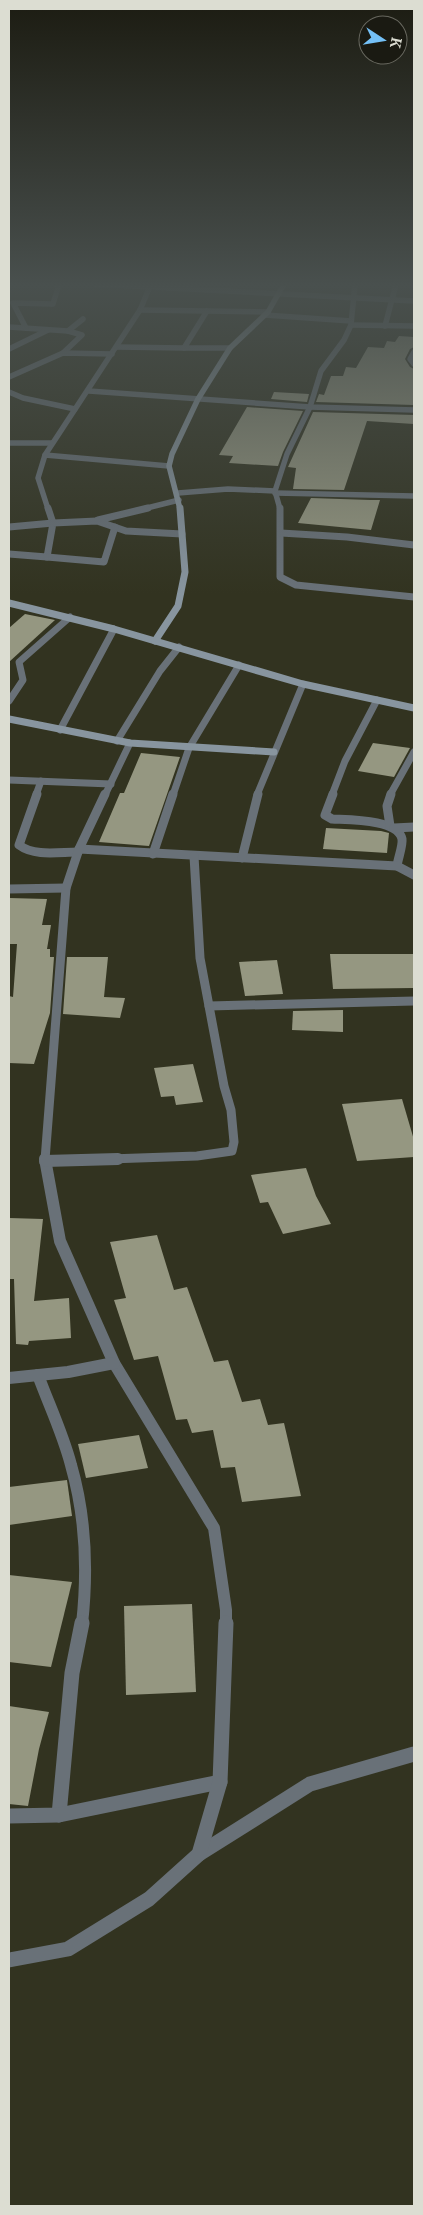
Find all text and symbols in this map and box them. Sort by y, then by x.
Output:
north arrow [358,15,408,65]
text: K [386,36,406,50]

